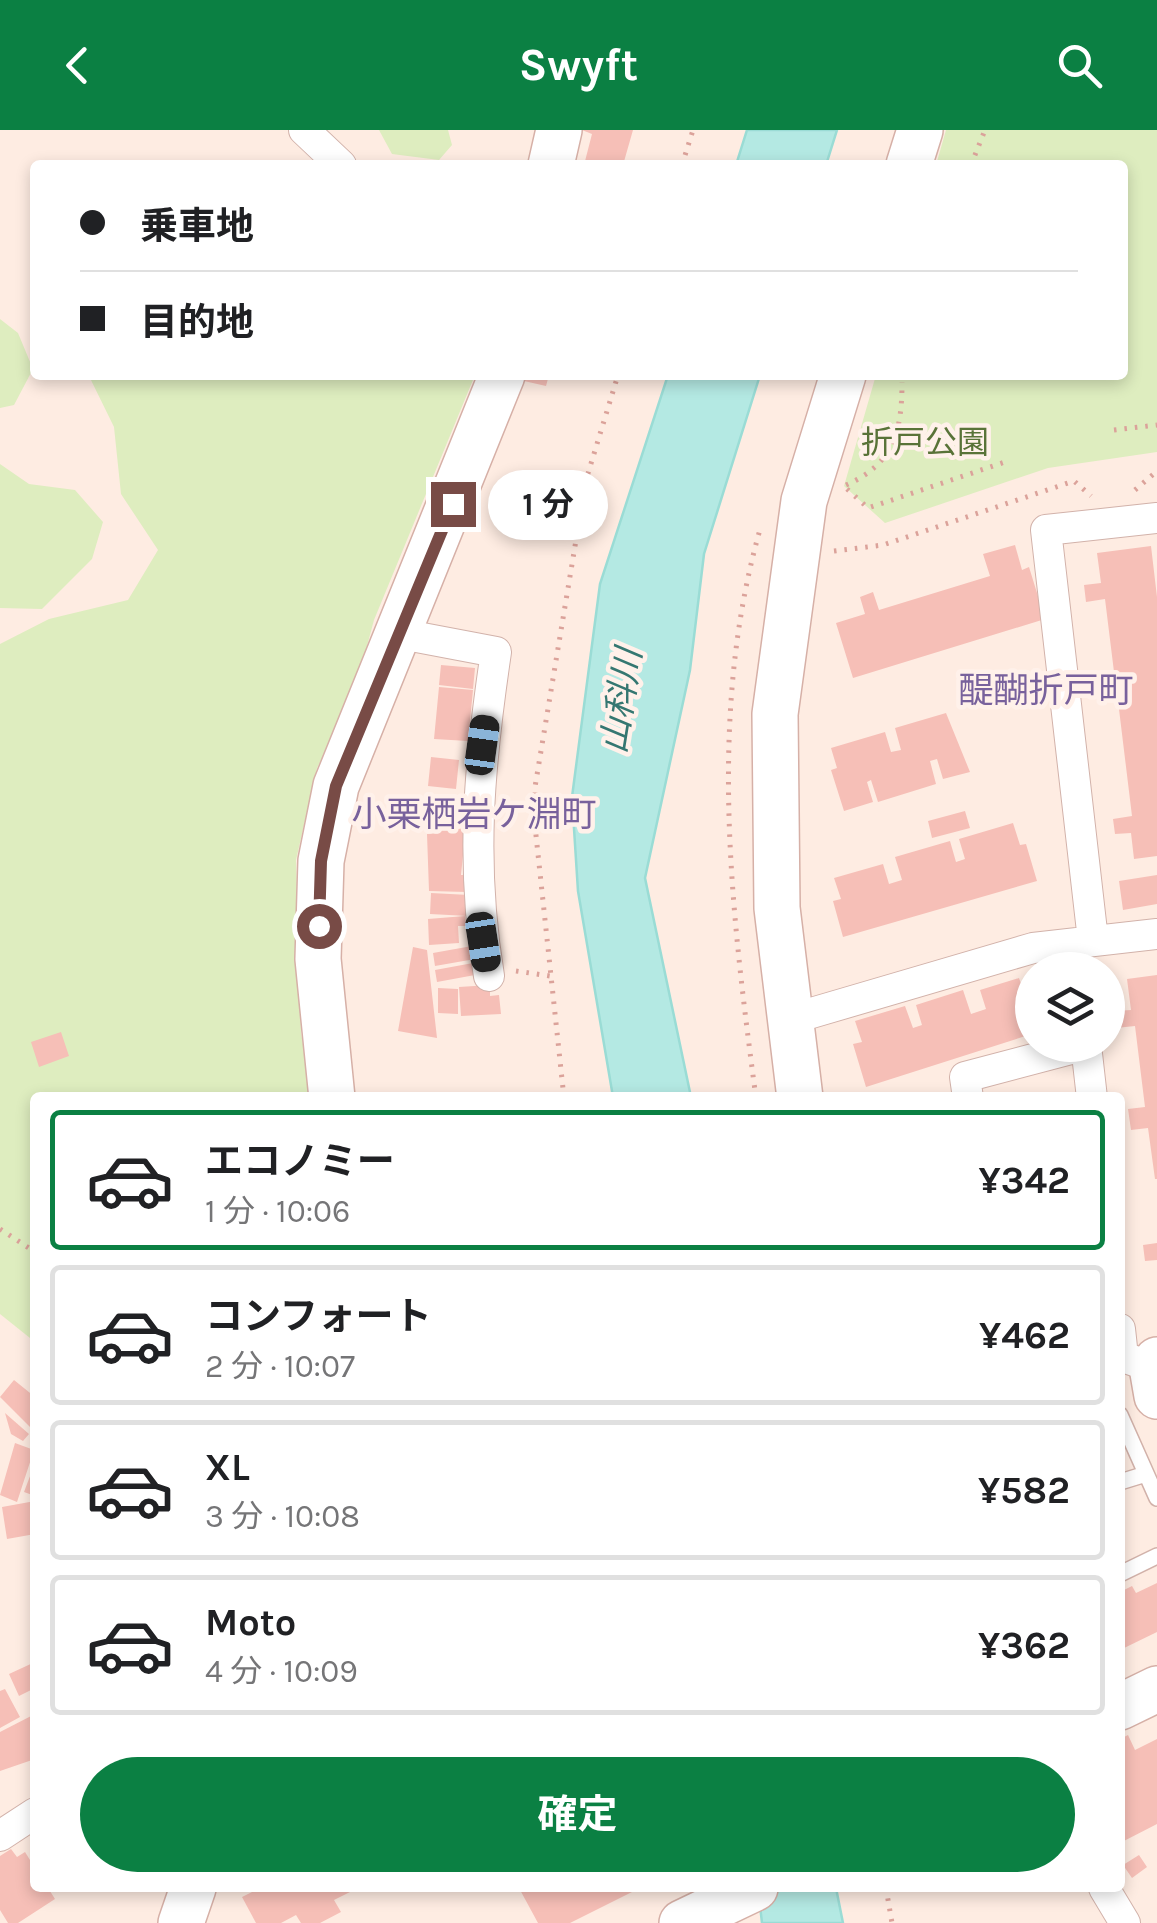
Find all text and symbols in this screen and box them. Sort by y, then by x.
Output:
icon: back [50,38,105,93]
icon: search [1052,38,1107,93]
text: Swyft [519,39,638,91]
text: 乗車地 [140,204,254,249]
text: 目的地 [140,300,254,345]
park label: 折戸公園 [861,424,989,461]
callout: 1 分 [488,469,608,539]
route end [431,482,476,527]
text: 1 分 [522,486,574,523]
water label: 山科川 [593,642,651,756]
district label: 醍醐折戸町 [958,670,1134,711]
car [463,713,501,777]
district label: 小栗栖岩ケ淵町 [351,794,597,835]
route start [297,904,342,949]
car [463,910,503,974]
map controls [1015,952,1125,1062]
button: layers [1015,952,1125,1062]
icon: car [85,1135,175,1225]
text: エコノミー [205,1139,395,1184]
text: ¥342 [978,1158,1070,1203]
text: 1 分 · 10:06 [205,1193,350,1230]
icon: car [85,1290,175,1380]
text: コンフォート [205,1294,432,1339]
text: ¥462 [979,1313,1070,1358]
text: 2 分 · 10:07 [205,1348,355,1385]
icon: car [85,1445,175,1535]
text: XL [205,1445,250,1490]
text: ¥582 [978,1468,1070,1513]
text: 3 分 · 10:08 [205,1498,360,1535]
icon: car [85,1600,175,1690]
text: Moto [205,1600,296,1645]
text: ¥362 [978,1623,1070,1668]
text: 4 分 · 10:09 [205,1653,358,1690]
button: 確定 [80,1757,1075,1872]

